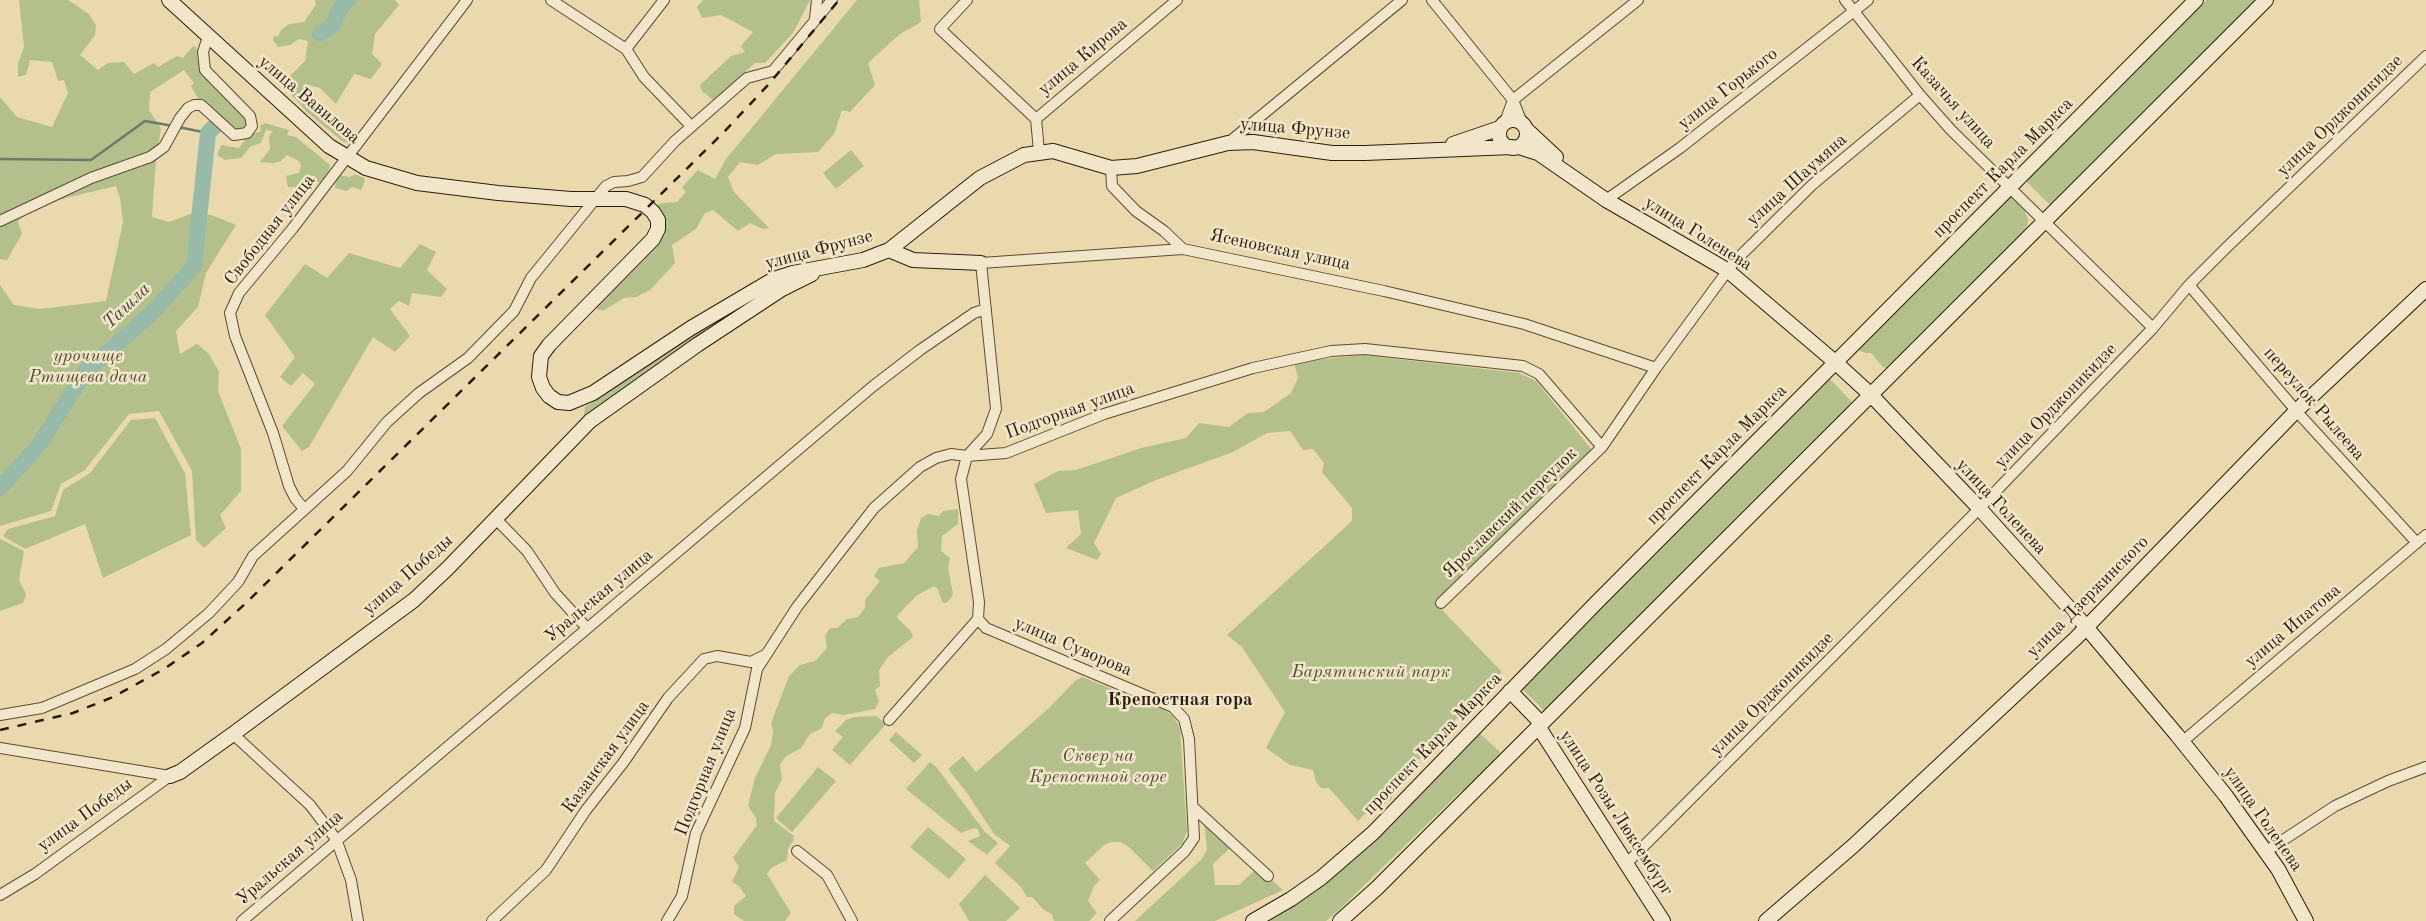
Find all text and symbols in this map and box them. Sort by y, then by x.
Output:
street label: улица Кирова [1034,13,1132,101]
street label: улица Горького [1674,43,1782,135]
street label: улица Орджоникидзе [2273,50,2407,182]
street label: улица Вавилова [254,51,364,149]
street label: Казачья улица [1906,52,2000,154]
street label: проспект Карла Маркса [1928,93,2078,243]
street label: улица Фрунзе [1239,113,1351,145]
street label: улица Шаумяна [1742,129,1852,231]
street label: Свободная улица [220,170,320,290]
street label: улица Голенева [1640,192,1756,276]
street label: улица Фрунзе [763,225,875,275]
street label: Ясеновская улица [1208,225,1352,275]
water label: Ташла [98,278,156,334]
street label: улица Орджоникидзе [1990,339,2122,473]
street label: переулок Рылеева [2259,343,2369,465]
park label: урочище Ртищева дача [29,345,147,388]
street label: Подгорная улица [1003,378,1137,444]
street label: проспект Карла Маркса [1642,380,1792,530]
street label: Ярославский переулок [1438,443,1582,583]
street label: улица Голенева [1951,454,2051,560]
street label: улица Победы [359,530,457,620]
street label: улица Дзержинского [2022,531,2154,663]
street label: Уральская улица [541,545,657,647]
street label: улица Ипатова [2241,580,2345,672]
street label: улица Суворова [1011,612,1135,682]
street label: улица Орджоникидзе [1706,628,1838,760]
park label: Барятинский парк [1292,661,1450,683]
street label: проспект Карла Маркса [1359,668,1507,820]
district label: Крепостная гора [1107,689,1253,711]
street label: Казанская улица [558,696,654,818]
street label: Подгорная улица [671,705,741,839]
street label: улица Розы Люксембург [1554,726,1678,900]
park label: Сквер на Крепостной горе [1029,745,1167,788]
street label: улица Голенева [2219,762,2307,876]
street label: улица Победы [33,773,137,857]
street label: Уральская улица [232,806,348,910]

